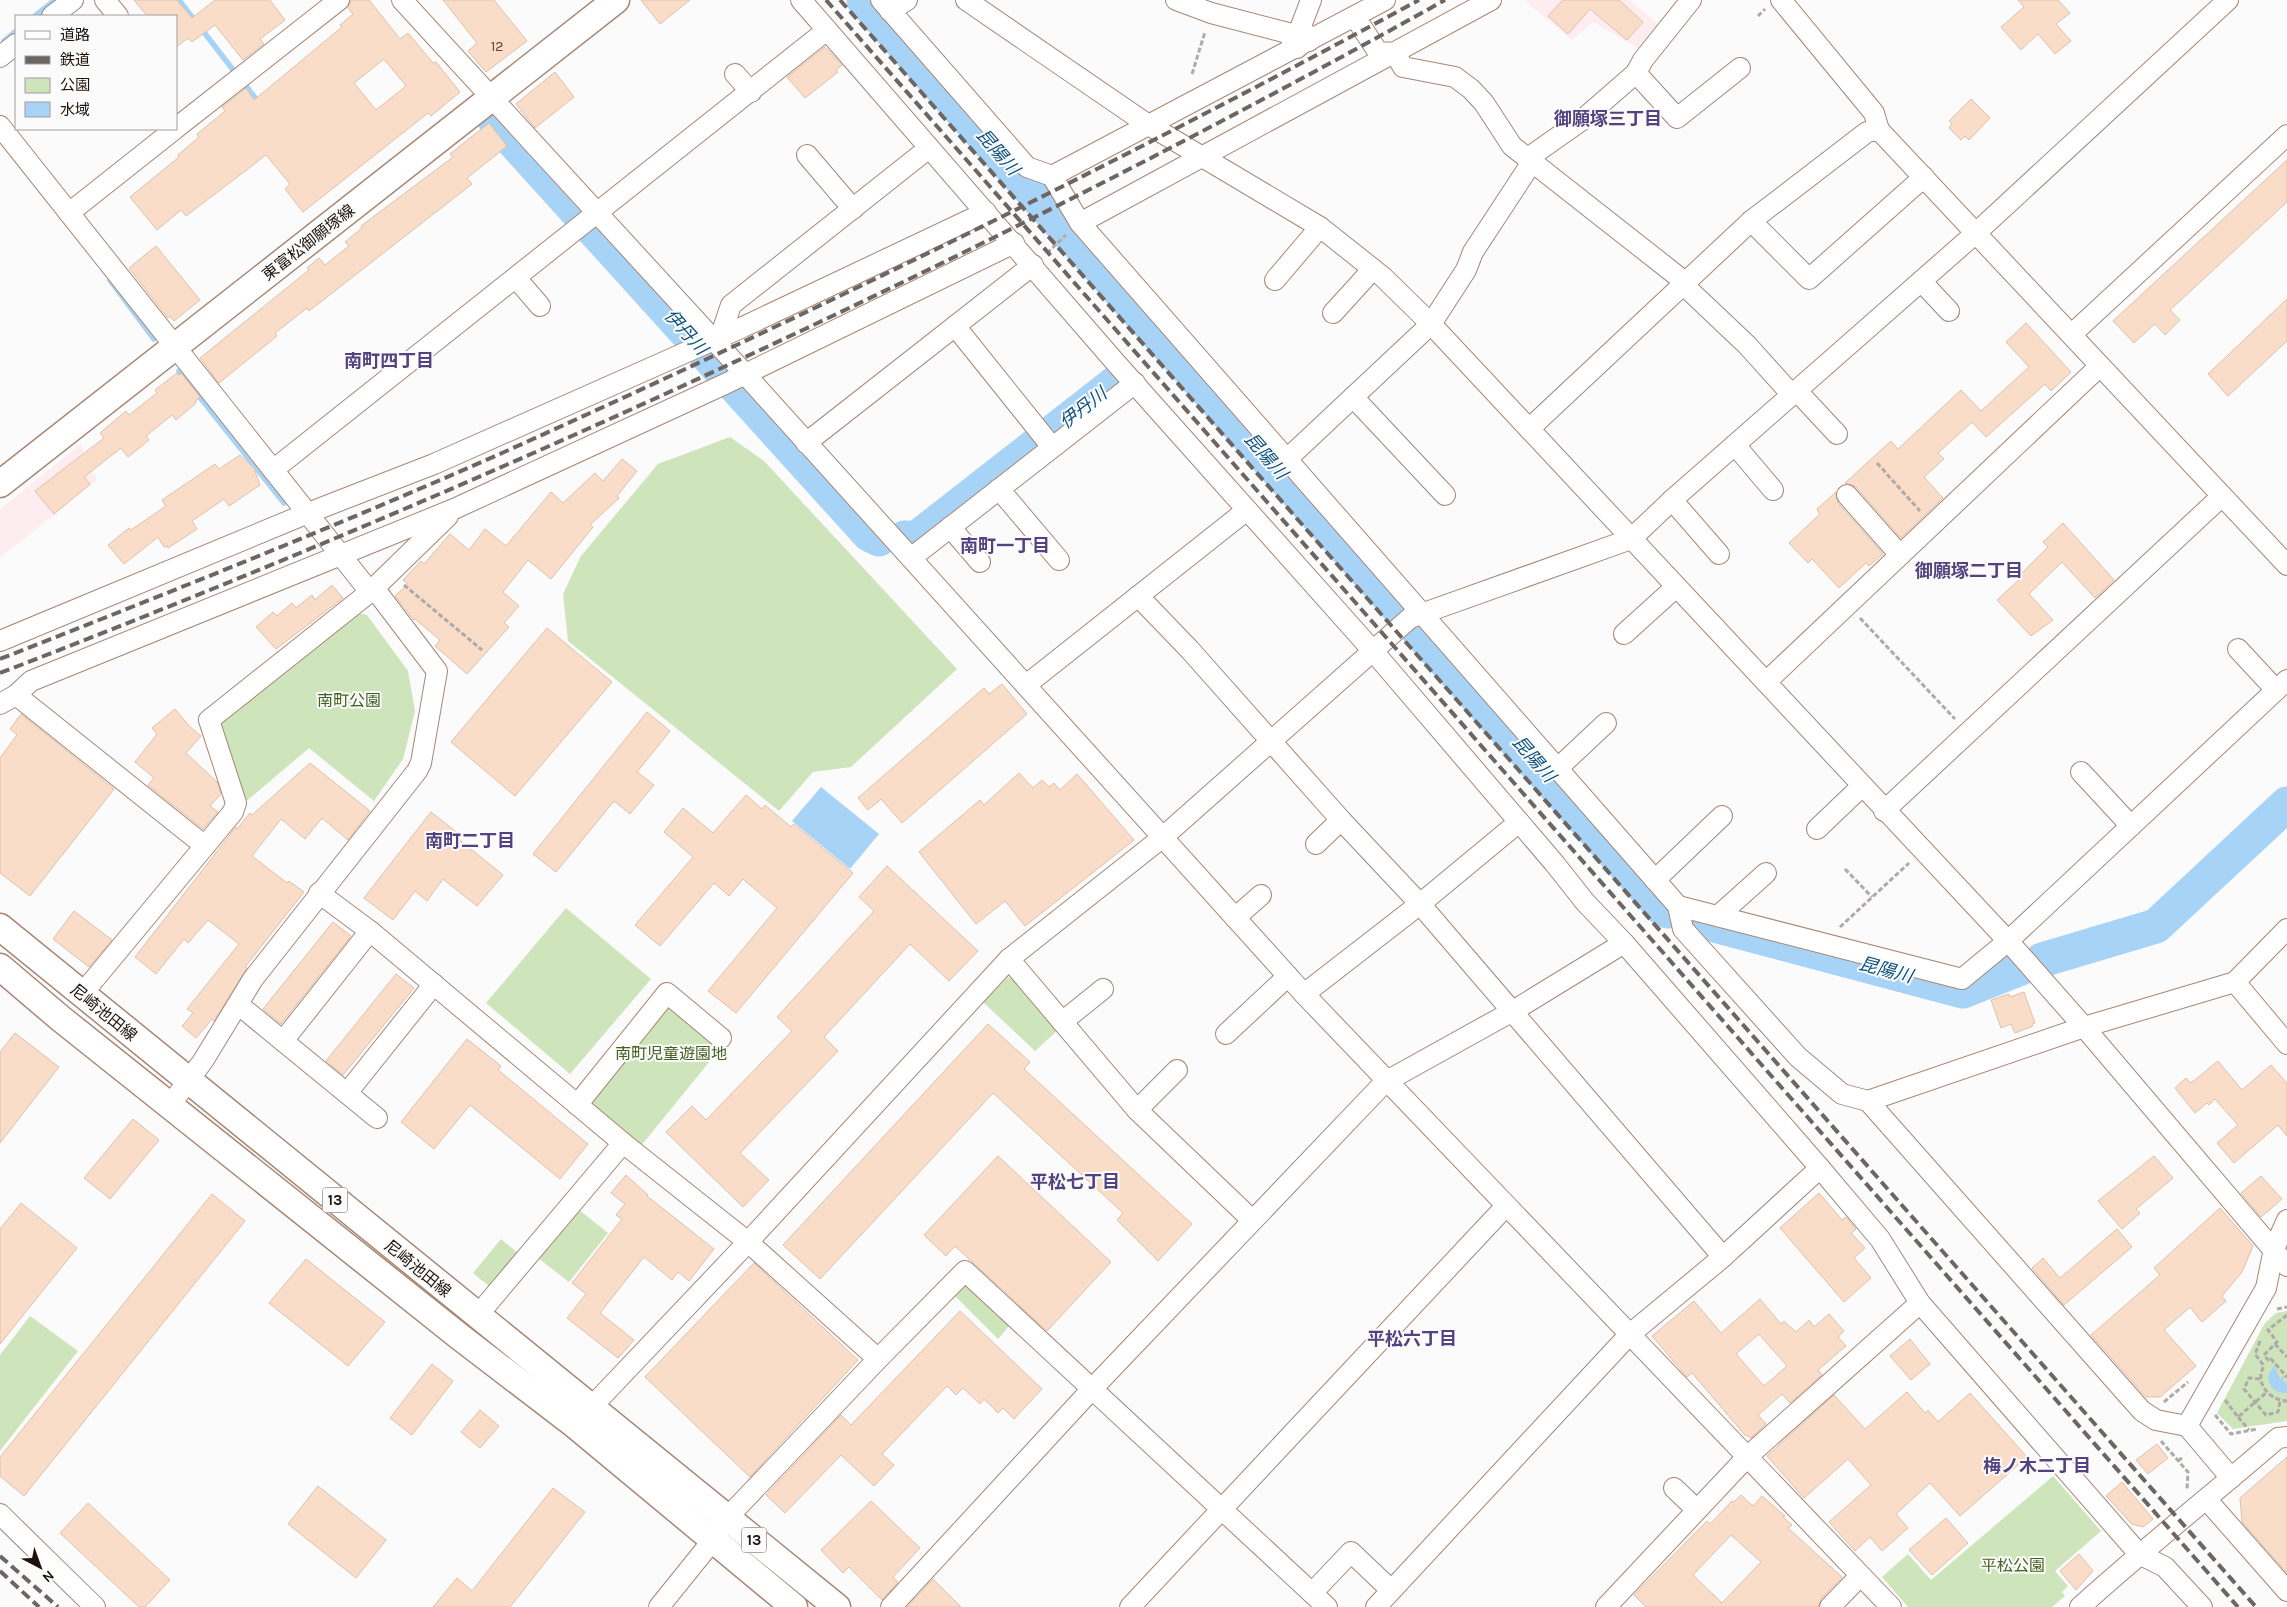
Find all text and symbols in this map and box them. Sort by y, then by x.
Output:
legend [15,15,178,130]
text: 道路 [60,26,90,44]
house number: 12 [491,38,503,55]
text: 鉄道 [60,51,90,69]
text: 公園 [60,76,90,94]
text: 水域 [60,101,90,119]
district label: 御願塚三丁目 [1553,108,1662,130]
water label: 昆陽川 [972,124,1025,181]
street label: 東富松御願塚線 [258,200,358,284]
water label: 伊丹川 [660,305,714,361]
district label: 南町四丁目 [344,350,434,372]
water label: 伊丹川 [1055,381,1113,433]
water label: 昆陽川 [1240,428,1293,485]
district label: 南町一丁目 [960,535,1050,557]
district label: 御願塚二丁目 [1914,560,2023,582]
park label: 南町公園 [317,691,381,710]
water label: 昆陽川 [1508,731,1561,788]
district label: 南町二丁目 [425,830,515,852]
water label: 昆陽川 [1857,952,1917,988]
street label: 尼崎池田線 [67,980,141,1045]
park label: 南町児童遊園地 [615,1044,727,1063]
district label: 平松七丁目 [1030,1171,1120,1193]
road number: 13 [322,1188,348,1212]
street label: 尼崎池田線 [381,1236,455,1301]
district label: 平松六丁目 [1367,1328,1457,1350]
district label: 梅ノ木二丁目 [1983,1455,2091,1477]
road number: 13 [742,1528,766,1552]
north arrow [15,1542,65,1592]
park label: 平松公園 [1981,1556,2045,1575]
text: N [39,1567,58,1586]

